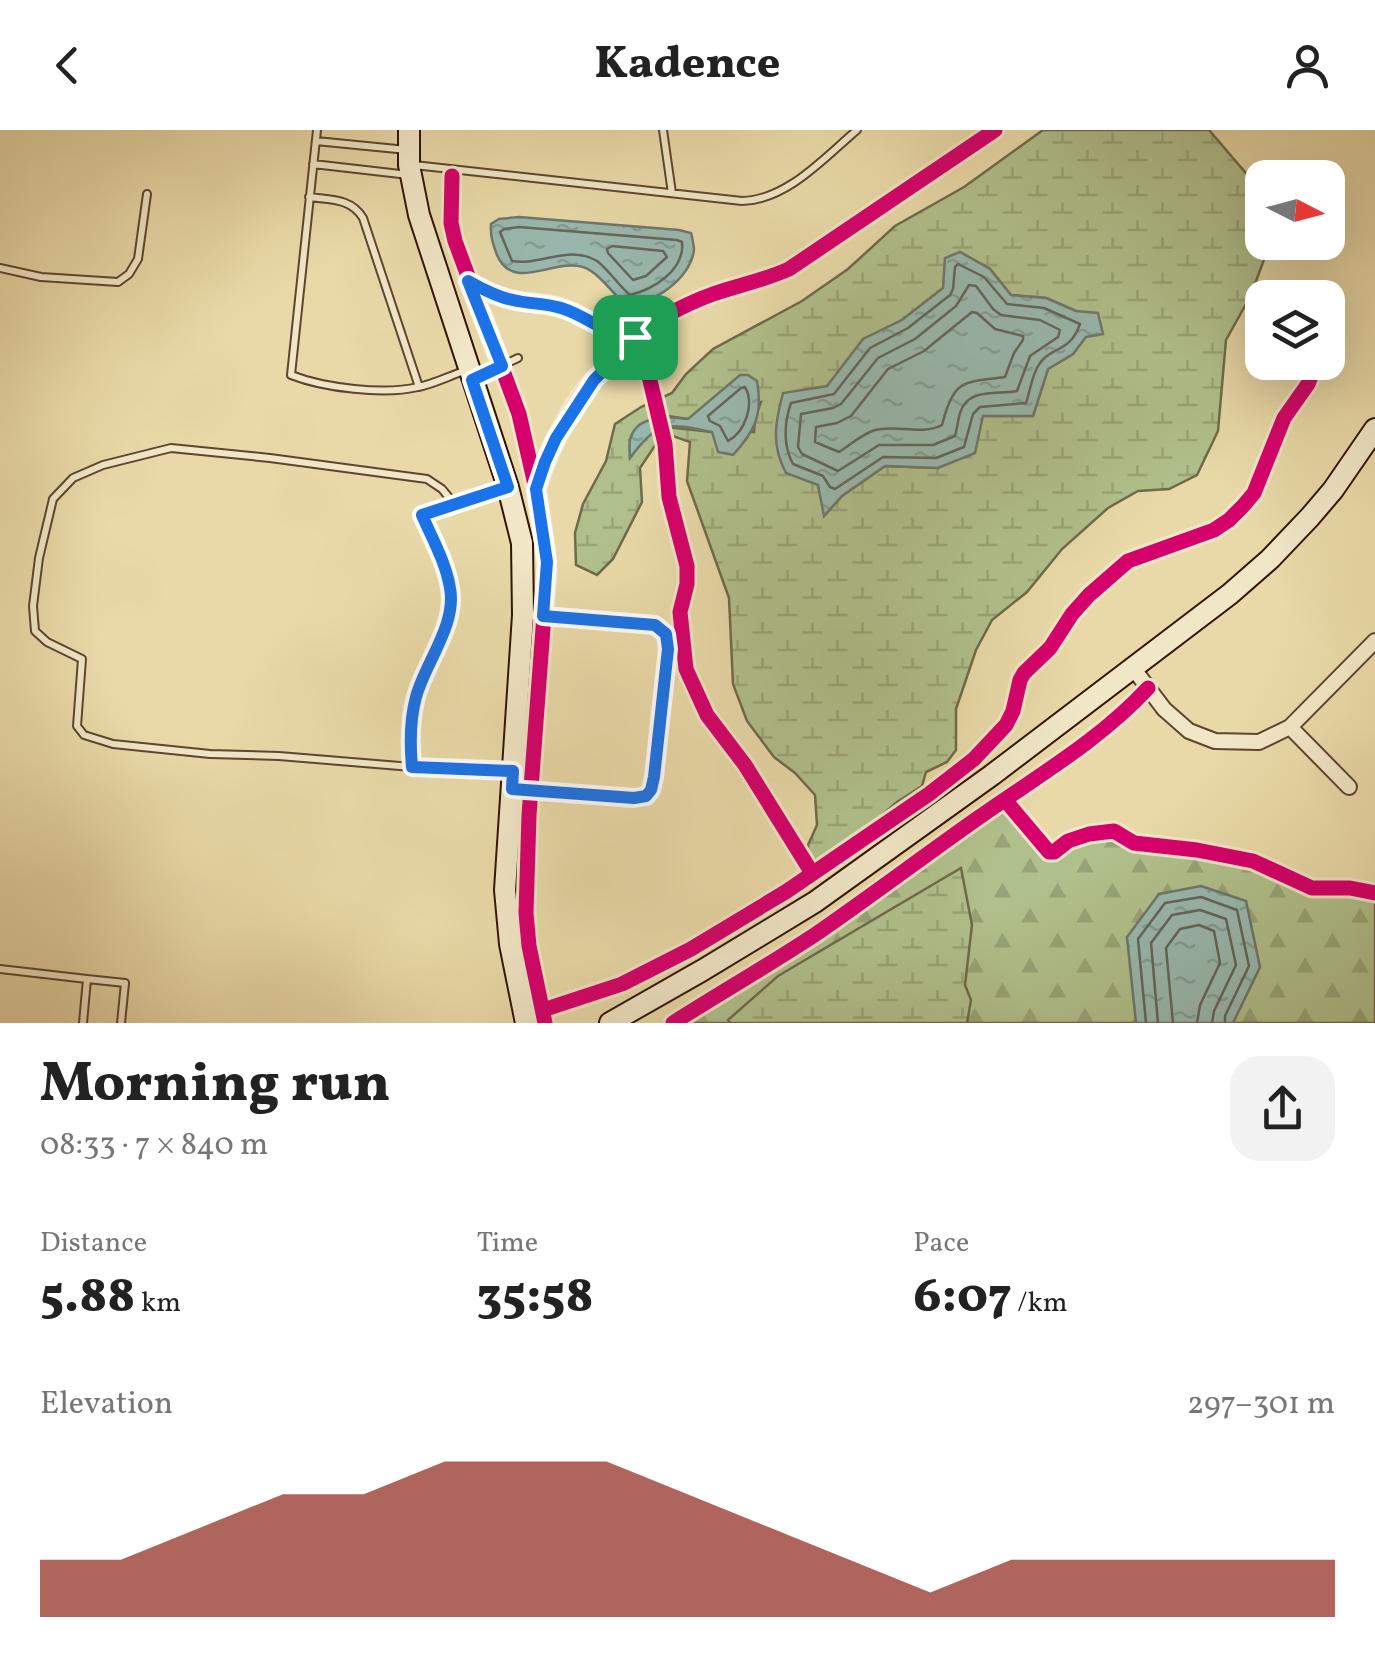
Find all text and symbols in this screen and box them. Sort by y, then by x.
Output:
text: Kadence [595,34,780,97]
icon: back [40,38,95,93]
icon: person [1280,38,1335,93]
north arrow [1245,160,1345,260]
map controls [1245,160,1345,380]
button: layers [1245,280,1345,380]
pin [593,295,678,380]
icon: arrive [608,310,663,365]
text: Morning run [40,1048,390,1124]
button: share [1230,1056,1335,1161]
text: 08:33 · 7 × 840 m [40,1124,268,1168]
text: Distance [40,1224,147,1263]
text: Time [477,1224,538,1263]
text: Pace [913,1224,969,1263]
text: 5.88 [40,1263,135,1333]
text: 35:58 [477,1263,593,1333]
text: 6:07 [913,1263,1012,1333]
text: km [135,1284,181,1323]
text: /km [1012,1284,1068,1323]
text: Elevation [40,1383,173,1427]
text: 297–301 m [1187,1383,1335,1427]

